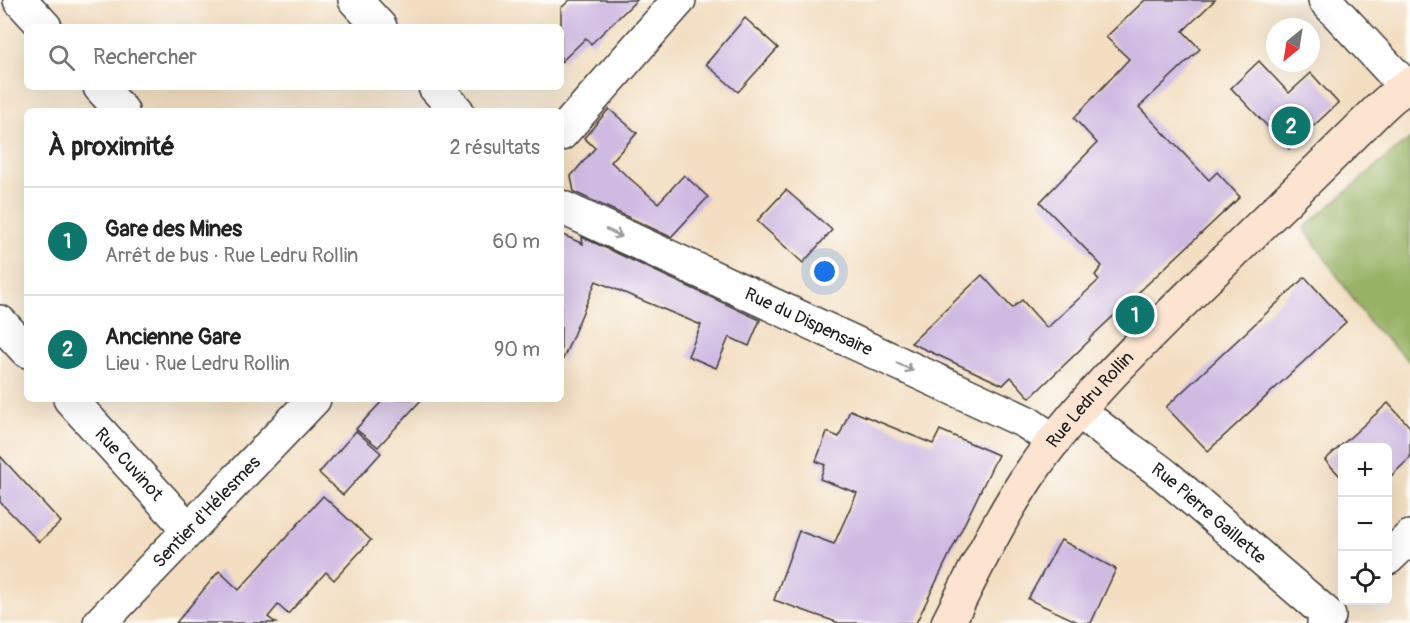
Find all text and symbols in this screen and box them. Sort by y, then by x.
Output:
north arrow [1266,18,1320,72]
search box [24,24,564,90]
icon: search [45,41,78,74]
text: Rechercher [93,43,197,71]
pin: 2 [1272,104,1310,148]
text: À proximité [48,131,175,163]
text: 2 résultats [450,135,540,160]
text: Gare des Mines [105,215,242,243]
one-way arrow [604,227,622,239]
text: 1 [64,229,71,254]
text: 60 m [493,229,540,254]
text: Arrêt de bus · Rue Ledru Rollin [105,243,358,268]
your location [810,257,839,286]
street label: Rue du Dispensaire [741,282,876,361]
pin: 1 [1116,292,1154,338]
text: Ancienne Gare [105,323,241,351]
text: 2 [62,337,73,362]
text: 90 m [494,337,540,362]
street label: Rue Ledru Rollin [1041,346,1139,452]
text: Lieu · Rue Ledru Rollin [105,351,290,376]
one-way arrow [896,361,914,373]
street label: Rue Cuvinot [90,423,169,506]
map controls [1338,443,1392,605]
button: + [1338,443,1392,497]
street label: Sentier d'Hélesmes [148,451,265,572]
street label: Rue Pierre Gaillette [1147,458,1271,569]
button: − [1338,497,1392,551]
button: locate [1338,551,1392,605]

